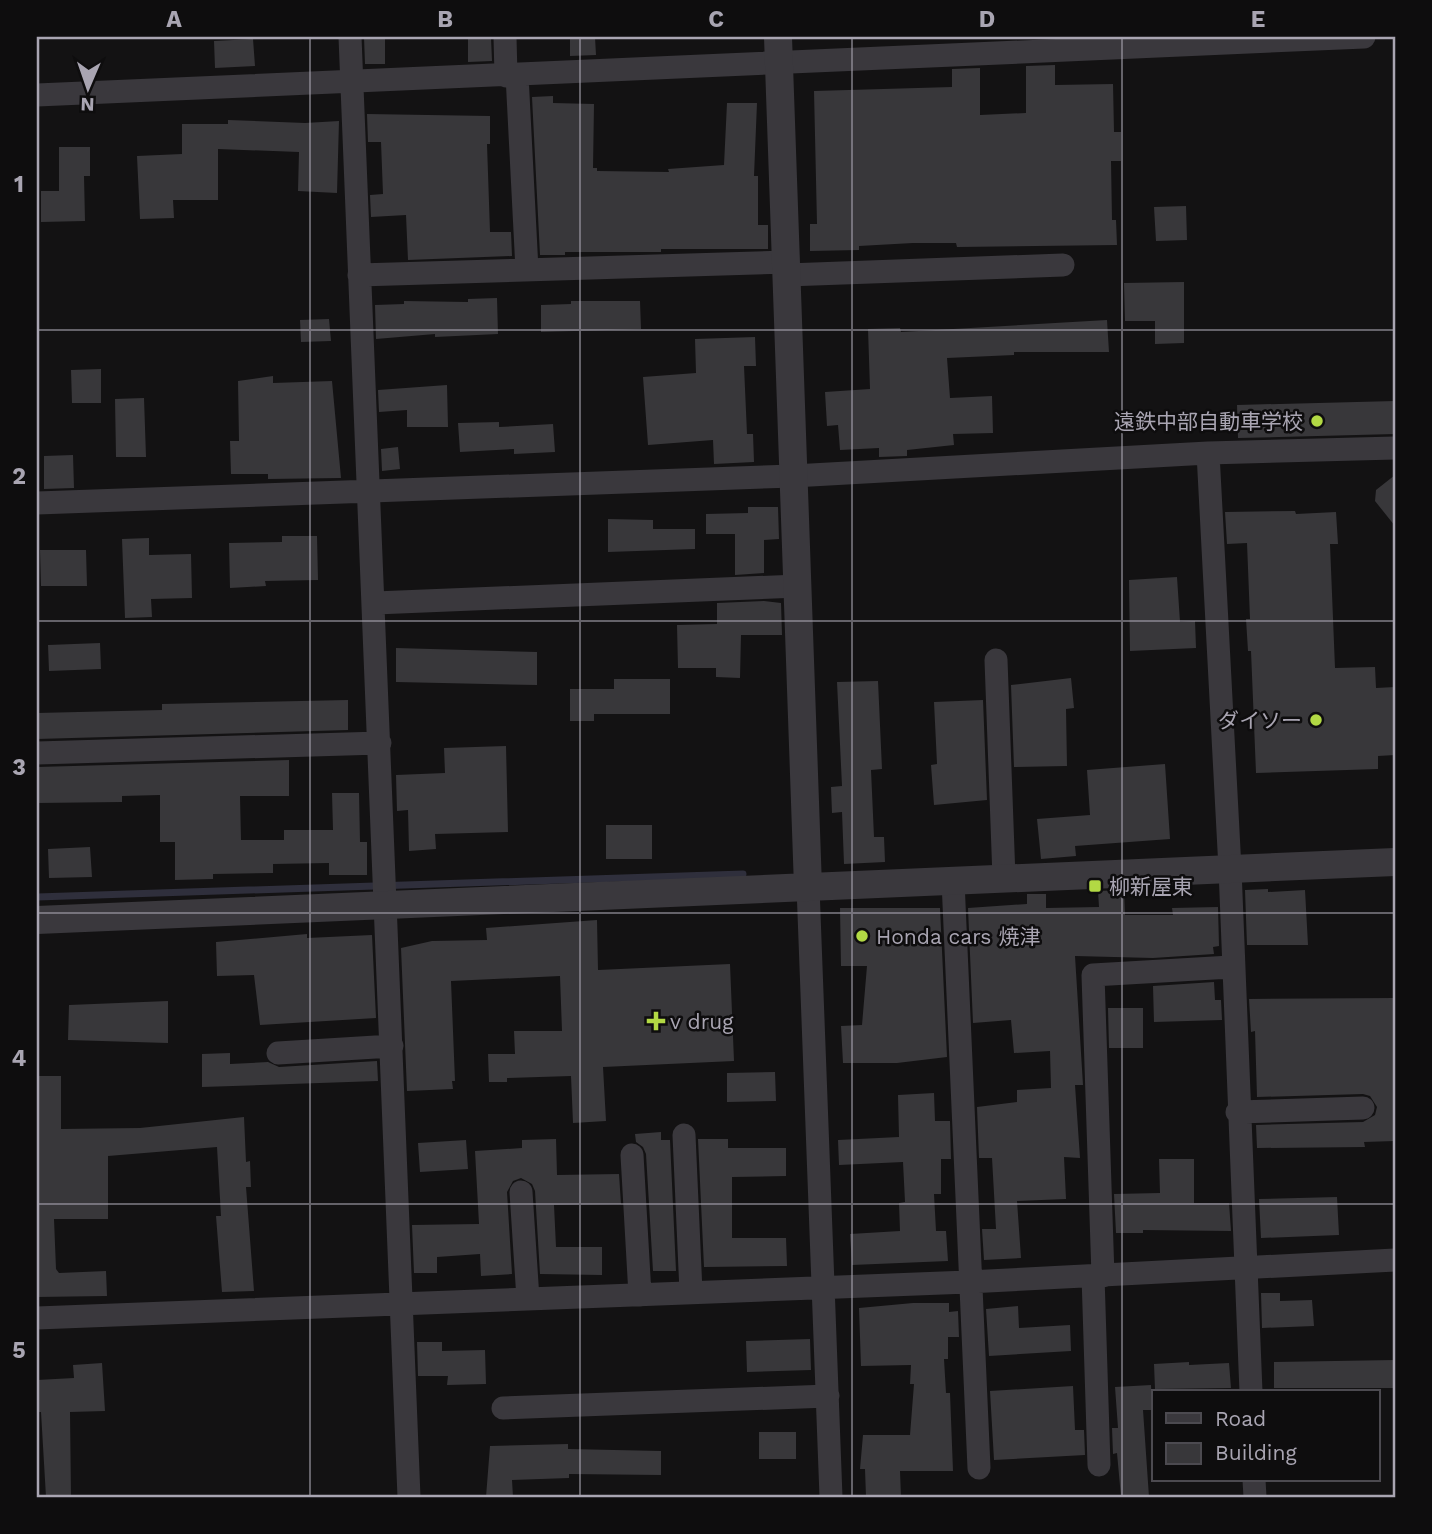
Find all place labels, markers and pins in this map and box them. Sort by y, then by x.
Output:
place label: 遠鉄中部自動車学校 [1114,409,1303,434]
marker: 遠鉄中部自動車学校 [1309,413,1325,429]
place label: ダイソー [1218,708,1302,733]
marker: ダイソー [1308,712,1324,728]
place label: 柳新屋東 [1109,874,1193,899]
marker: 柳新屋東 [1087,878,1103,894]
place label: Honda cars 焼津 [876,924,1041,949]
marker: Honda cars 焼津 [854,928,870,944]
place label: v drug [670,1009,734,1034]
marker: v drug [648,1013,664,1029]

